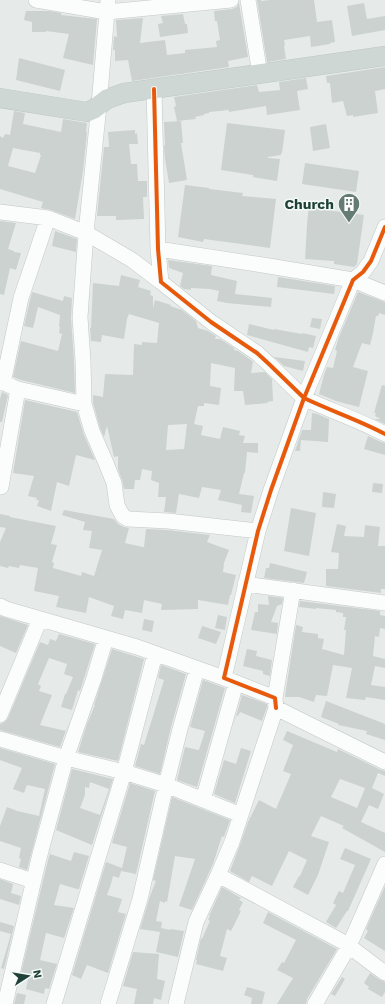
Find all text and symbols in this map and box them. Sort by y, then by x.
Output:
building icon: Church [336,191,362,224]
place label: Church [285,196,334,212]
north arrow [8,956,48,996]
text: N [30,969,44,979]

